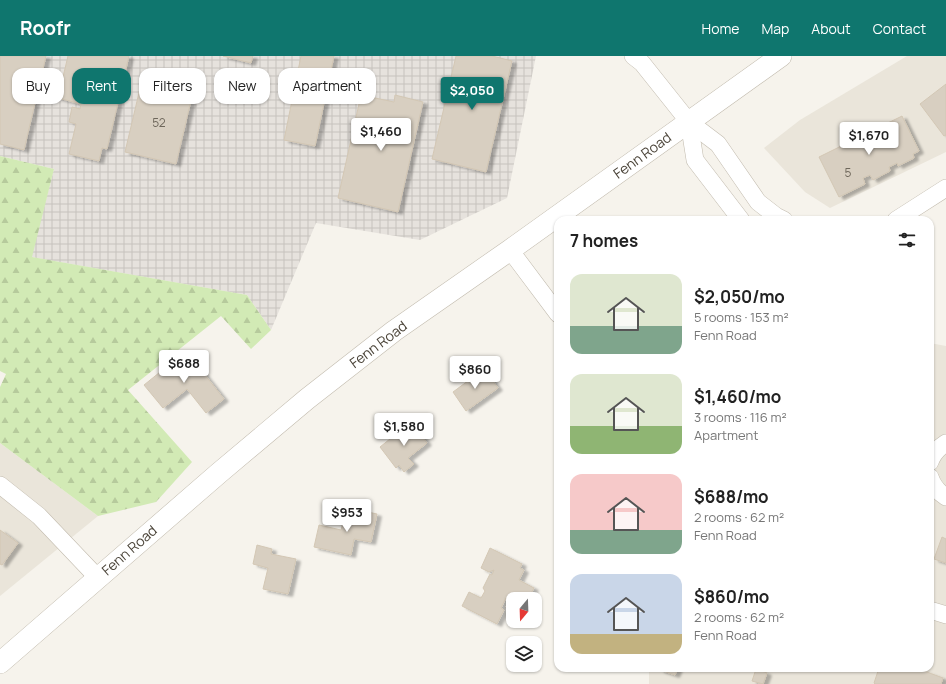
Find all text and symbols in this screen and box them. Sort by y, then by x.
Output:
text: Roofr [20,15,71,41]
text: Home [702,19,739,38]
text: Map [761,19,789,38]
text: About [811,19,851,38]
text: Contact [873,19,926,38]
chip: Buy [12,68,64,104]
chip: Rent [72,68,131,104]
chip: Filters [139,68,206,104]
chip: New [214,68,270,104]
chip: Apartment [278,68,376,104]
pin: $2,050 [439,77,505,111]
text: $2,050 [450,81,494,99]
house number: 52 [152,114,166,131]
pin: $1,460 [348,118,414,152]
text: $1,460 [360,122,402,140]
pin: $1,670 [836,122,902,156]
text: $1,670 [849,126,889,144]
street label: Fenn Road [609,127,675,183]
house number: 5 [845,164,852,181]
text: 7 homes [570,229,638,252]
icon: filters [896,229,918,251]
text: $2,050/mo [694,285,785,308]
icon: home [602,290,650,338]
text: 5 rooms · 153 m² [694,308,789,326]
street label: Fenn Road [345,316,411,372]
text: Fenn Road [694,326,757,344]
pin: $688 [160,350,208,384]
text: $688 [168,354,200,372]
pin: $860 [451,356,499,390]
text: $860 [459,360,491,378]
text: $1,460/mo [694,385,781,408]
icon: home [602,390,650,438]
text: 3 rooms · 116 m² [694,408,787,426]
pin: $1,580 [371,413,437,447]
text: $1,580 [383,417,425,435]
text: Apartment [694,426,758,444]
text: $688/mo [694,485,769,508]
icon: home [602,490,650,538]
pin: $953 [323,499,371,533]
text: $953 [331,503,363,521]
text: 2 rooms · 62 m² [694,508,784,526]
street label: Fenn Road [97,521,161,579]
text: Fenn Road [694,526,757,544]
text: $860/mo [694,585,769,608]
icon: home [602,590,650,638]
north arrow [506,592,542,628]
map controls [506,592,542,672]
text: 2 rooms · 62 m² [694,608,784,626]
text: Fenn Road [694,626,757,644]
button: layers [506,636,542,672]

